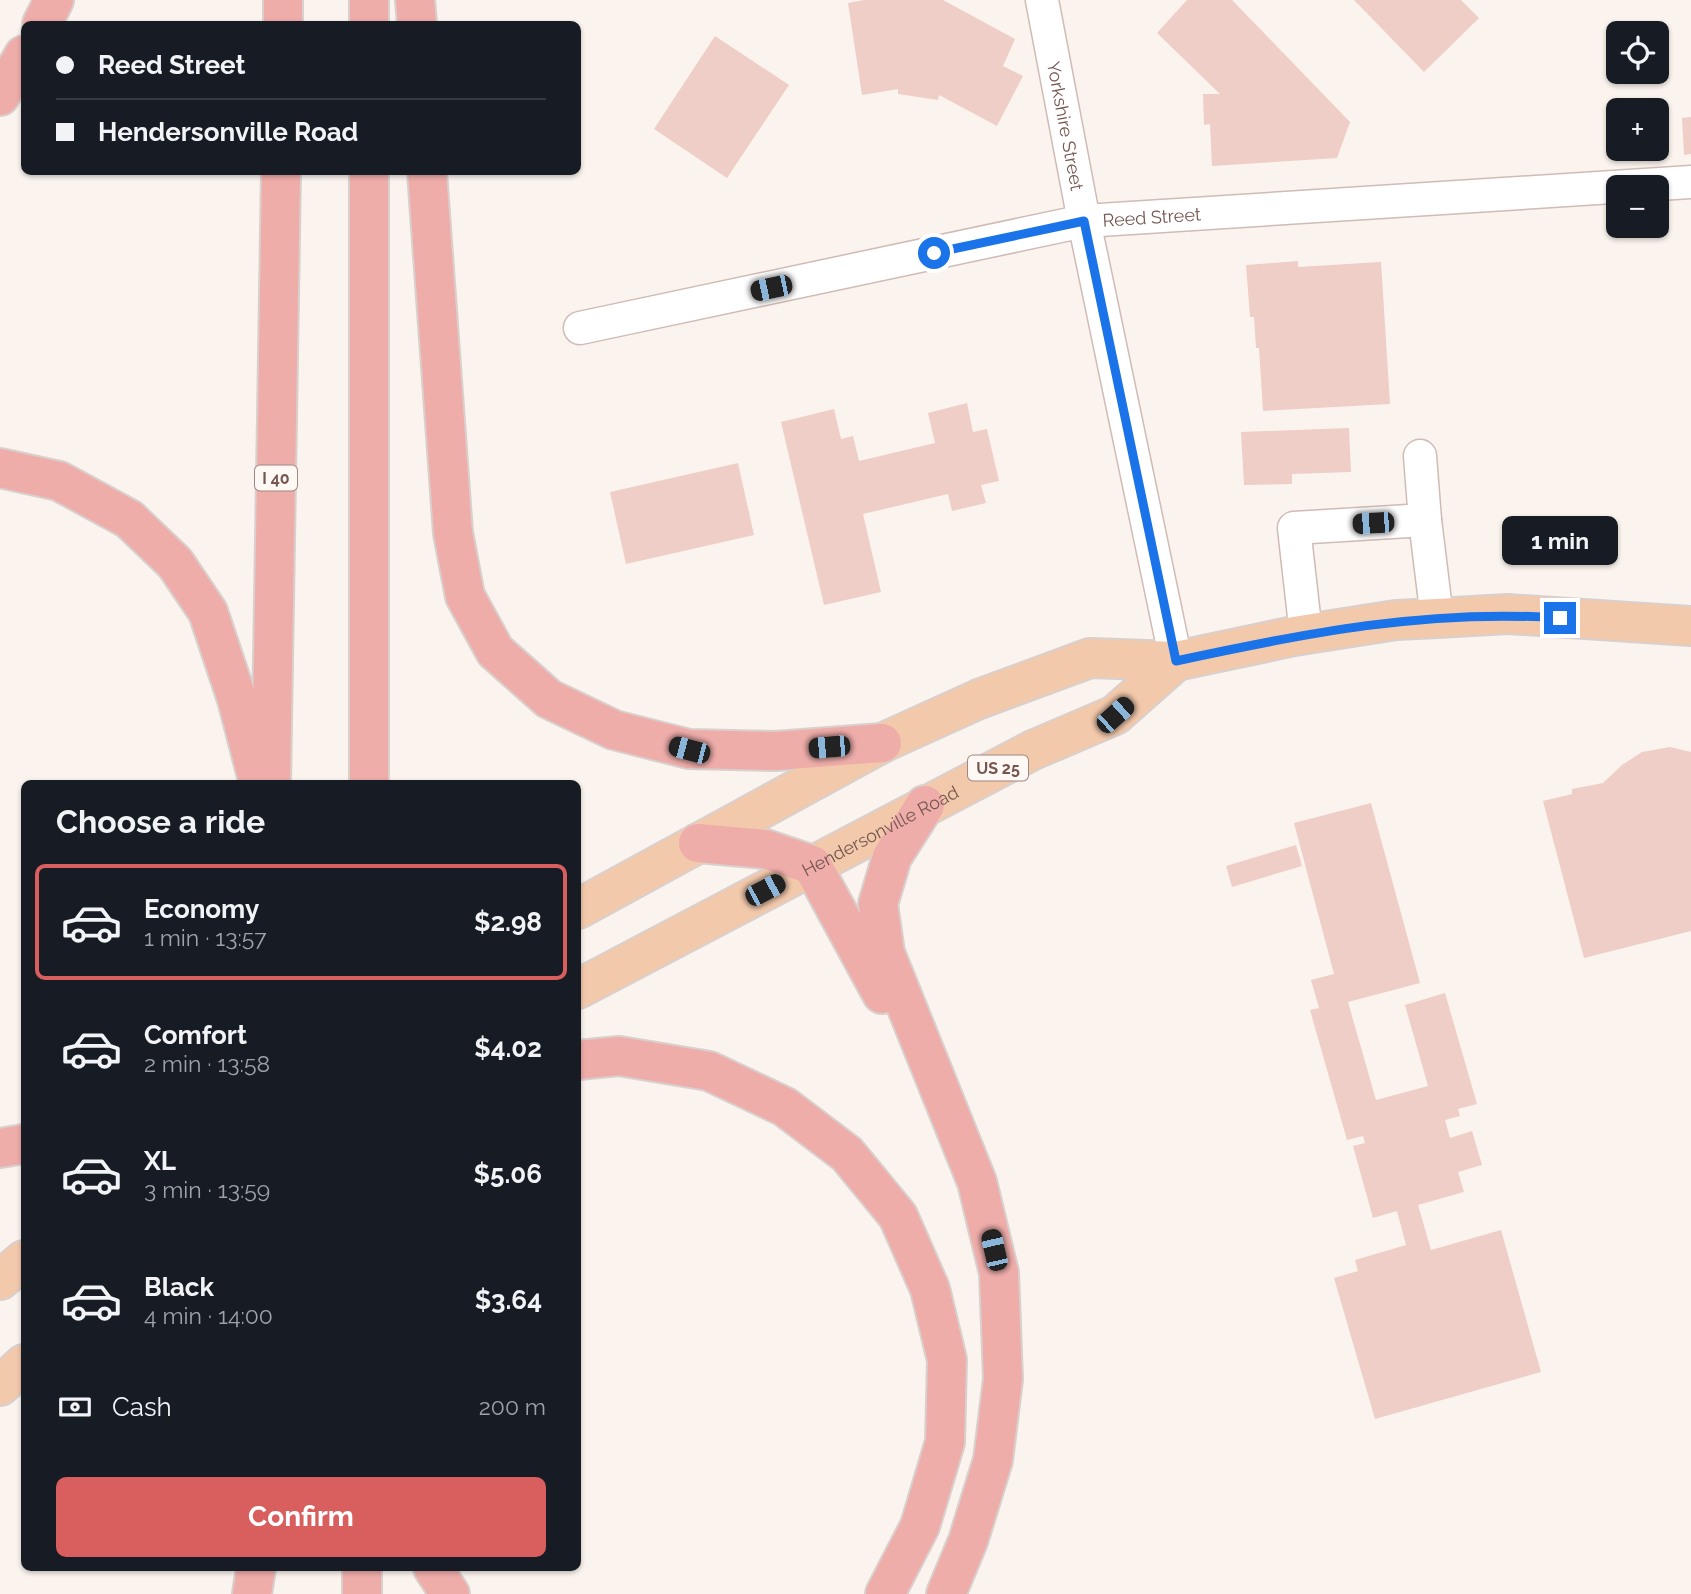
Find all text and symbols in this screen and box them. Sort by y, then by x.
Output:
map controls [1606,21,1669,238]
button: locate [1606,21,1669,84]
text: Reed Street [98,50,245,80]
street label: Yorkshire Street [1043,59,1088,192]
button: + [1606,98,1669,161]
text: Hendersonville Road [98,117,358,147]
button: − [1606,175,1669,238]
street label: Reed Street [1102,203,1201,230]
route start [918,237,950,269]
car [749,273,794,303]
road number: I 40 [255,466,297,491]
car [1352,511,1395,535]
callout: 1 min [1502,516,1618,566]
text: 1 min [1531,527,1589,554]
route end [1544,602,1576,634]
car [1093,693,1138,737]
car [666,734,713,766]
car [808,735,851,759]
road number: US 25 [968,755,1028,780]
street label: Hendersonville Road [798,781,962,880]
text: Choose a ride [56,803,265,840]
car [742,871,789,909]
icon: car [60,891,123,954]
text: Economy [144,894,259,924]
text: $2.98 [474,907,542,937]
text: 1 min · 13:57 [144,924,267,951]
icon: car [60,1017,123,1080]
text: Comfort [144,1020,247,1050]
text: $4.02 [474,1033,542,1063]
text: 2 min · 13:58 [144,1050,270,1077]
icon: car [60,1143,123,1206]
text: XL [144,1146,176,1176]
text: $5.06 [474,1159,542,1189]
text: 3 min · 13:59 [144,1176,270,1203]
car [980,1227,1009,1273]
icon: car [60,1269,123,1332]
text: Black [144,1272,214,1302]
text: $3.64 [475,1285,542,1315]
text: 4 min · 14:00 [144,1302,273,1329]
icon: cash [56,1388,94,1426]
text: Cash [112,1392,172,1422]
text: 200 m [479,1393,546,1420]
button: Confirm [56,1477,546,1557]

